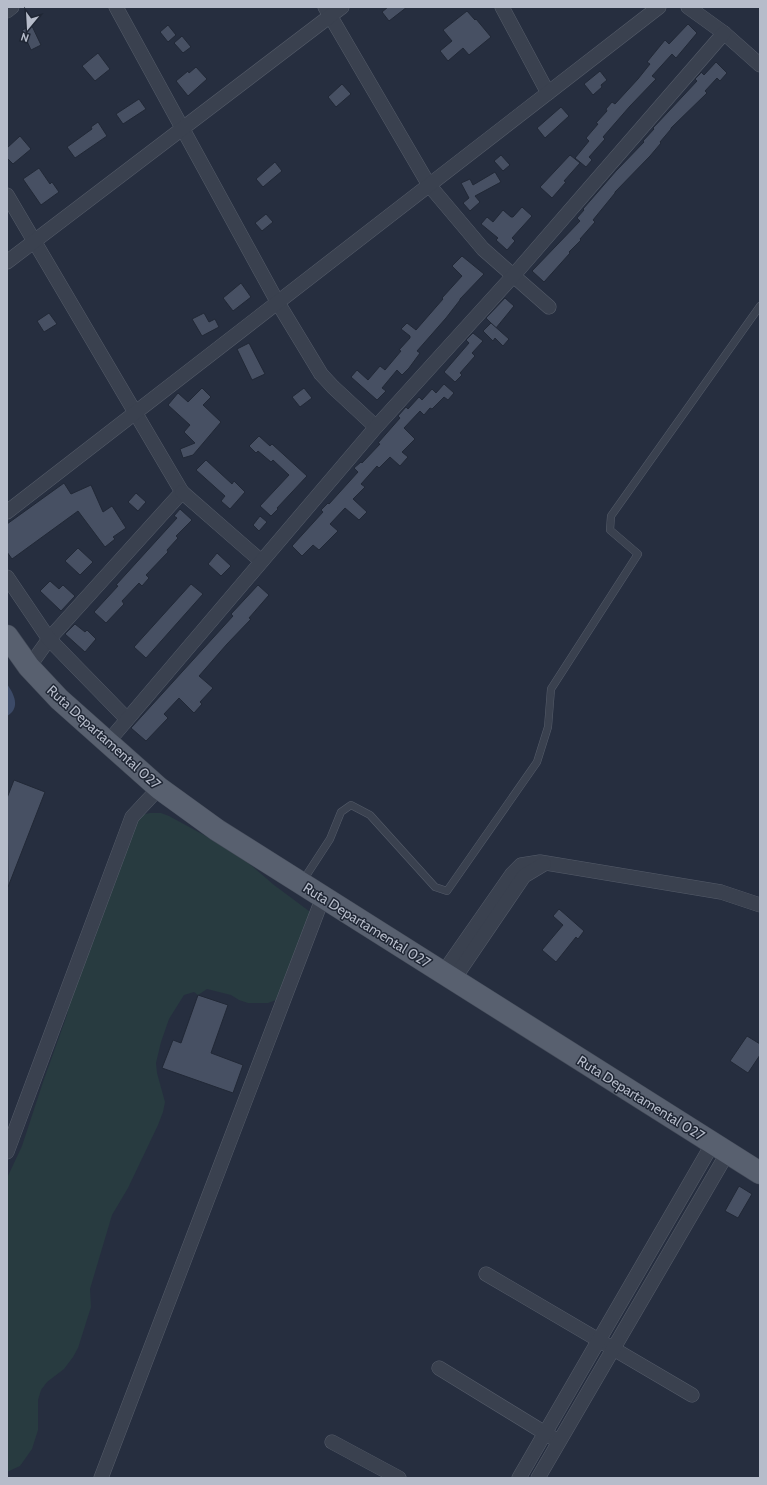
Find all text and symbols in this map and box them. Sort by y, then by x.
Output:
north arrow [8,8,48,48]
text: N [19,30,31,45]
street label: Ruta Departamental 027 [43,681,165,793]
street label: Ruta Departamental 027 [300,878,434,972]
street label: Ruta Departamental 027 [574,1051,708,1145]

